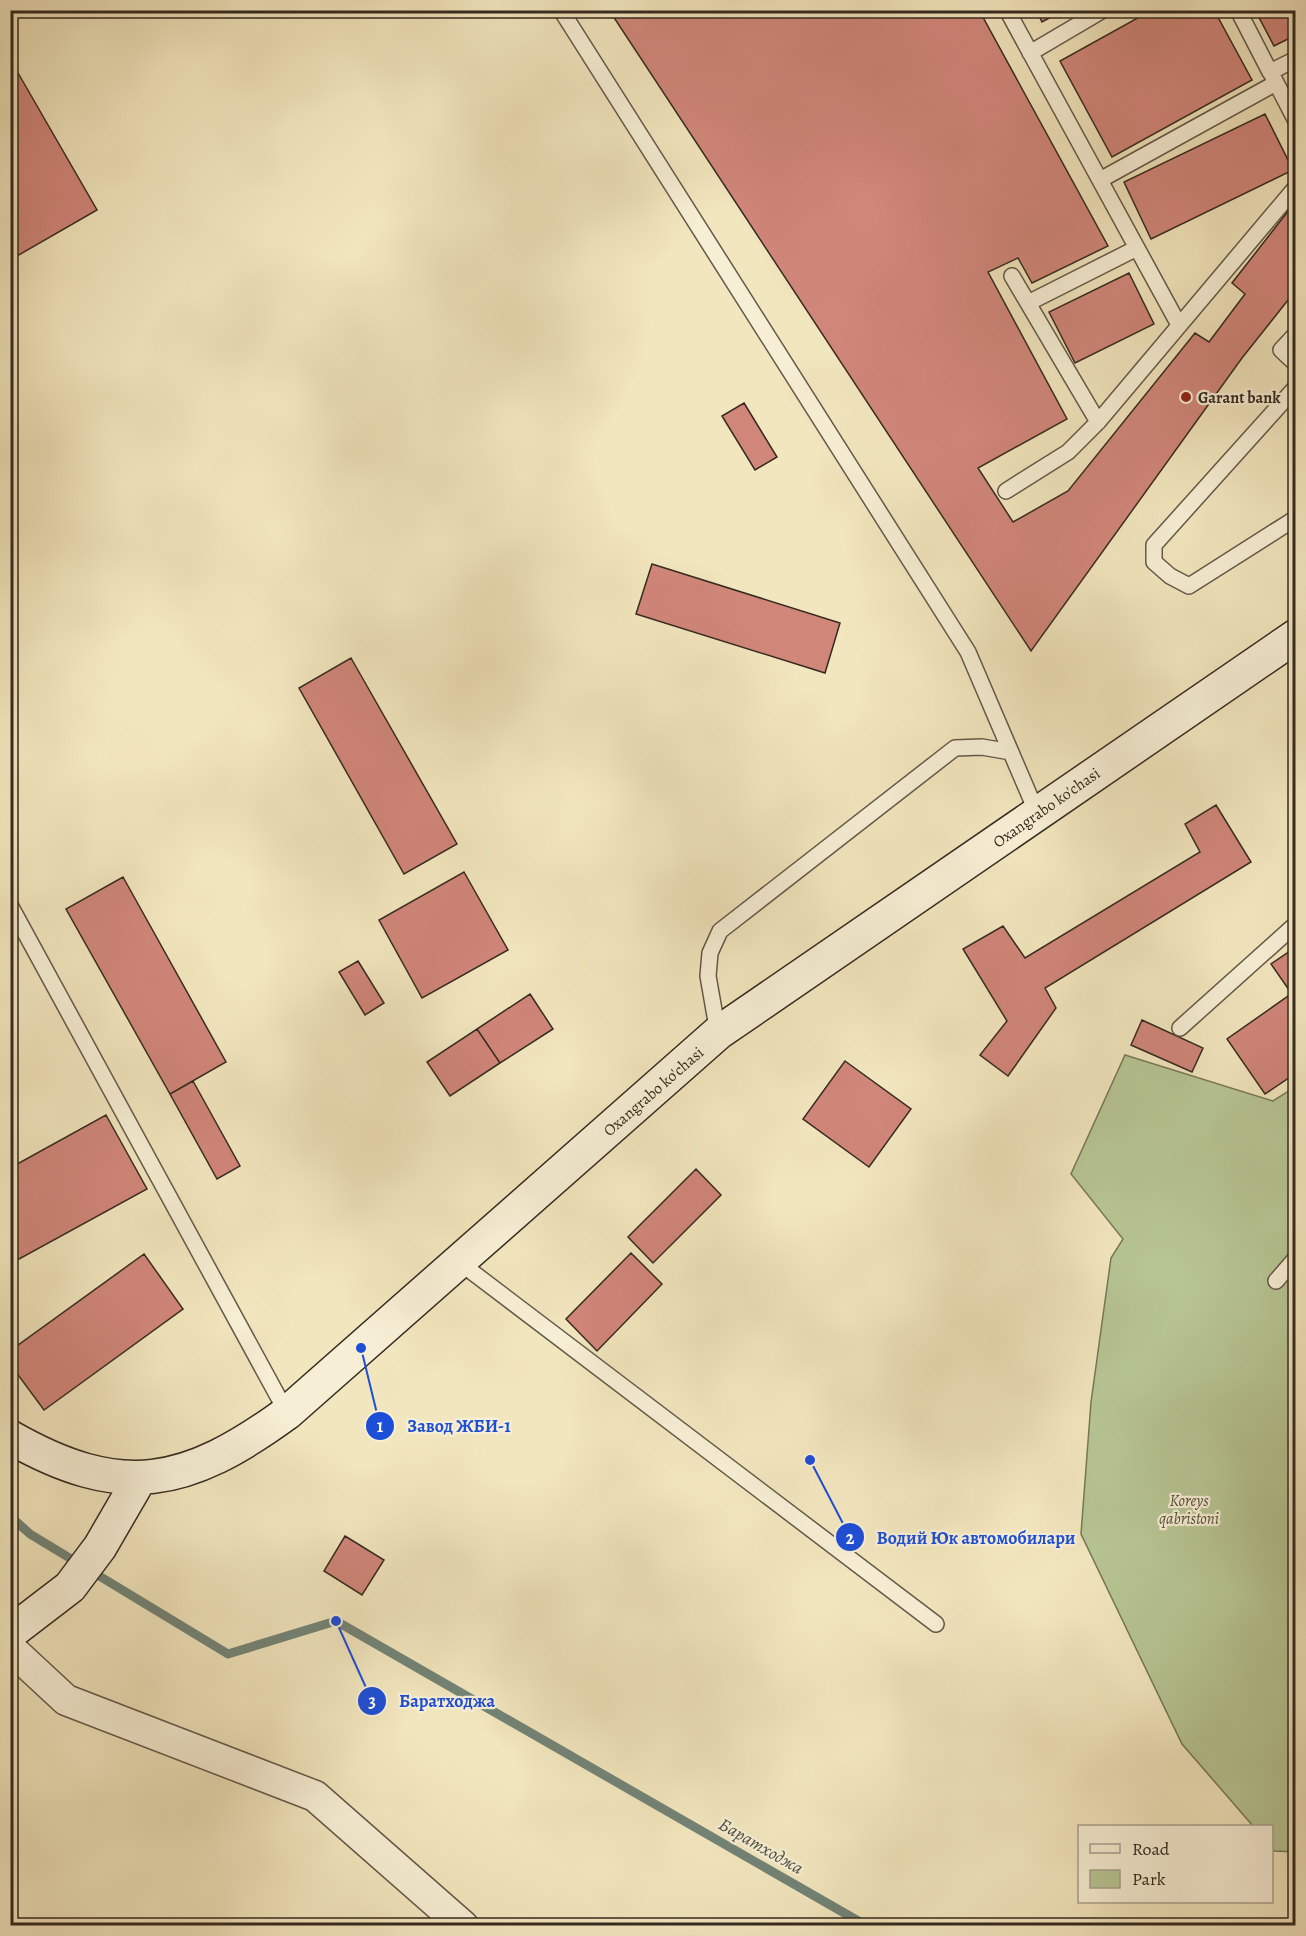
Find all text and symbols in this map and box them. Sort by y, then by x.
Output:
place label: Garant bank [1198,387,1281,409]
marker: Garant bank [1179,390,1193,404]
street label: Oxangrabo ko'chasi [988,763,1105,853]
street label: Oxangrabo ko'chasi [599,1042,709,1142]
callout: Завод ЖБИ-1 [365,1408,523,1444]
text: 1 [377,1414,384,1438]
text: Завод ЖБИ-1 [407,1414,511,1438]
park label: Koreys qabristoni [1159,1490,1219,1530]
callout: Водий Юк автомобилари [835,1519,1088,1555]
text: 2 [846,1526,855,1550]
text: Водий Юк автомобилари [876,1526,1076,1550]
callout: Баратходжа [357,1683,507,1719]
text: 3 [368,1689,376,1713]
text: Баратходжа [399,1689,495,1713]
water label: Баратходжа [714,1812,808,1880]
legend [1078,1825,1273,1903]
text: Road [1132,1837,1170,1861]
text: Park [1132,1867,1166,1891]

